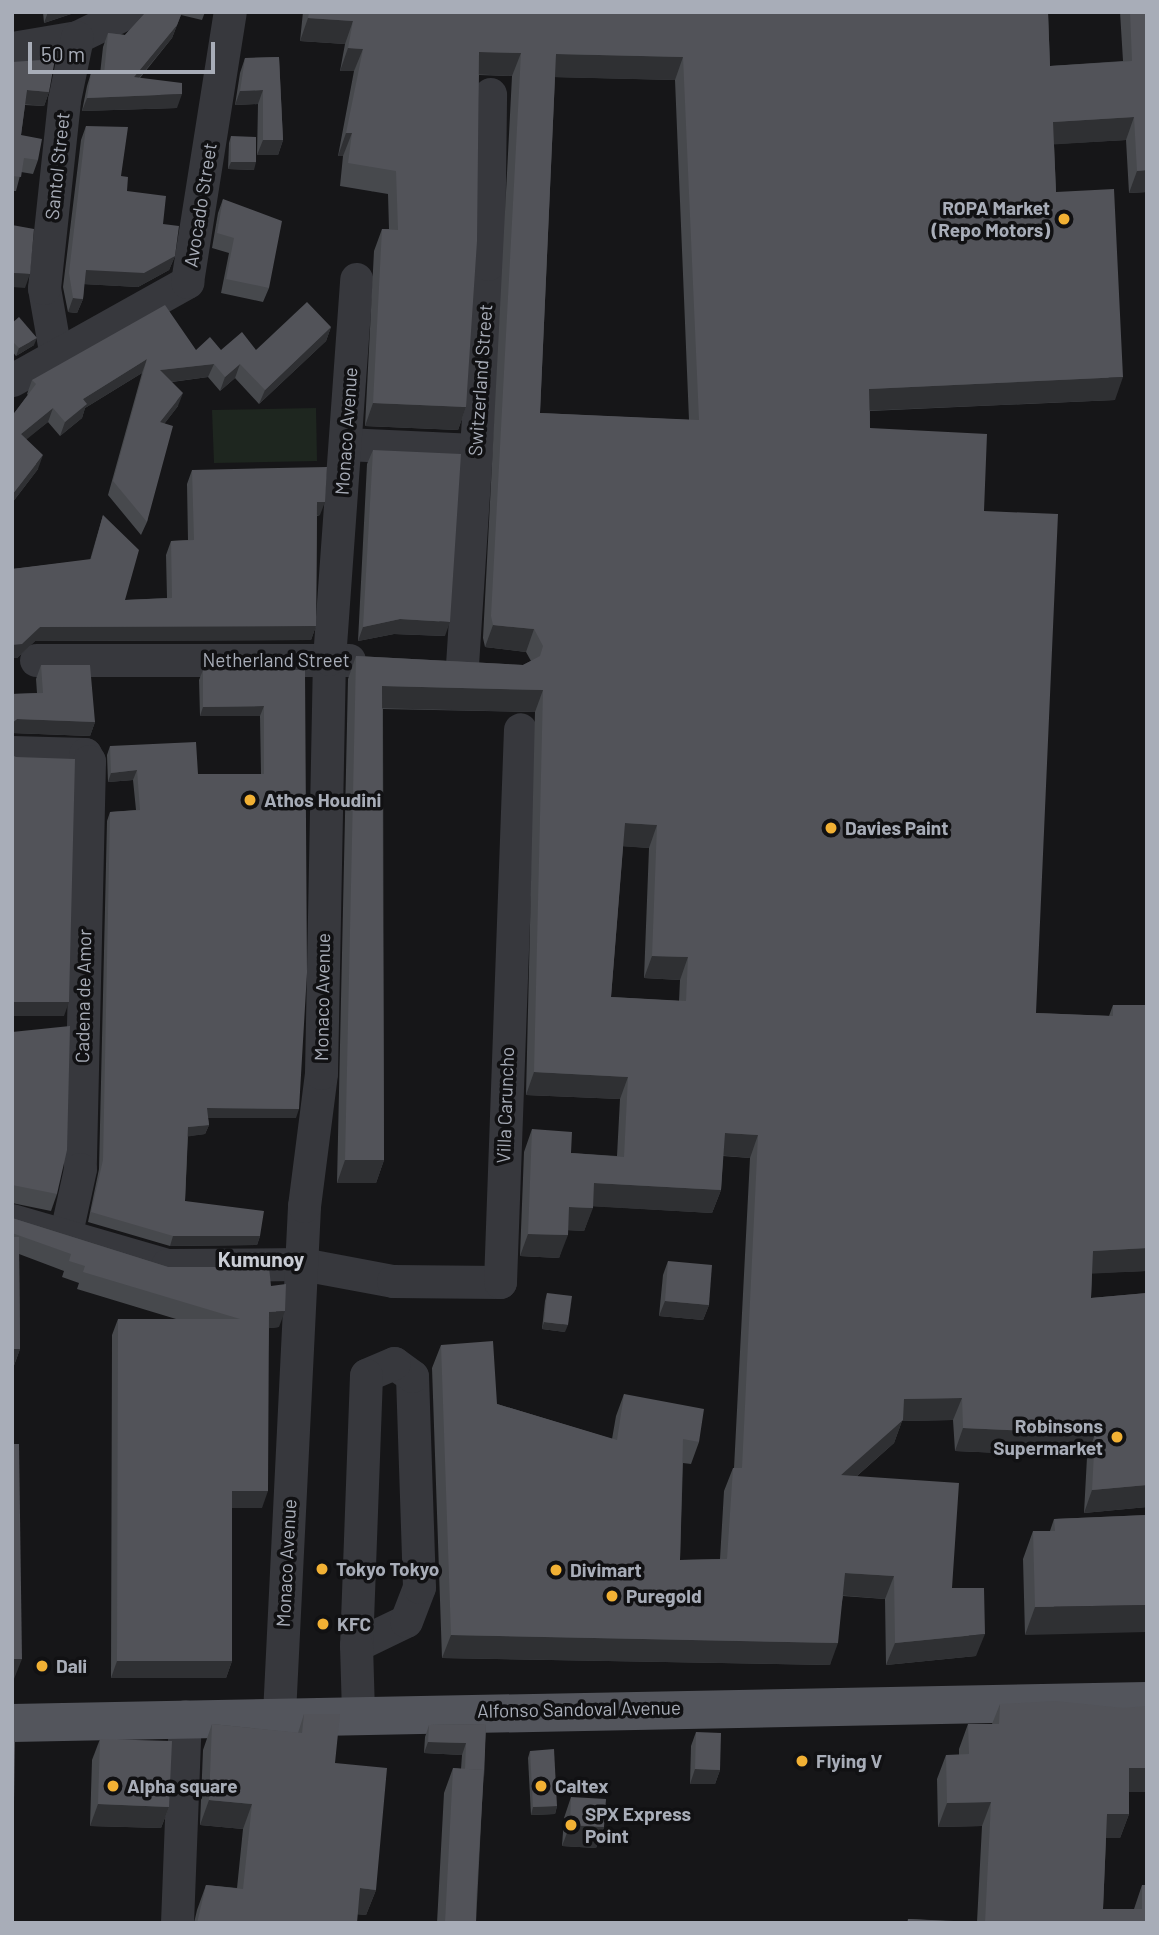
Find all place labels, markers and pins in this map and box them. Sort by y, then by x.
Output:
place label: ROPA Market (Repo Motors) [932,197,1050,241]
marker: ROPA Market (Repo Motors) [1056,211,1072,227]
place label: Athos Houdini [264,789,381,811]
marker: Athos Houdini [242,792,258,808]
place label: Davies Paint [845,817,948,839]
marker: Davies Paint [823,820,839,836]
place label: Robinsons Supermarket [993,1415,1103,1459]
marker: Robinsons Supermarket [1109,1429,1125,1445]
place label: Tokyo Tokyo [336,1558,439,1580]
place label: Divimart [570,1559,642,1581]
marker: Tokyo Tokyo [314,1561,330,1577]
marker: Divimart [548,1562,564,1578]
place label: Puregold [626,1585,702,1607]
marker: Puregold [604,1588,620,1604]
place label: KFC [337,1613,371,1635]
marker: KFC [315,1616,331,1632]
place label: Dali [56,1655,87,1677]
marker: Dali [34,1658,50,1674]
place label: Flying V [816,1750,882,1772]
marker: Flying V [794,1753,810,1769]
place label: Alpha square [127,1775,238,1797]
place label: Caltex [555,1775,608,1797]
marker: Alpha square [105,1778,121,1794]
marker: Caltex [533,1778,549,1794]
place label: SPX Express Point [585,1803,691,1847]
marker: SPX Express Point [563,1817,579,1833]

